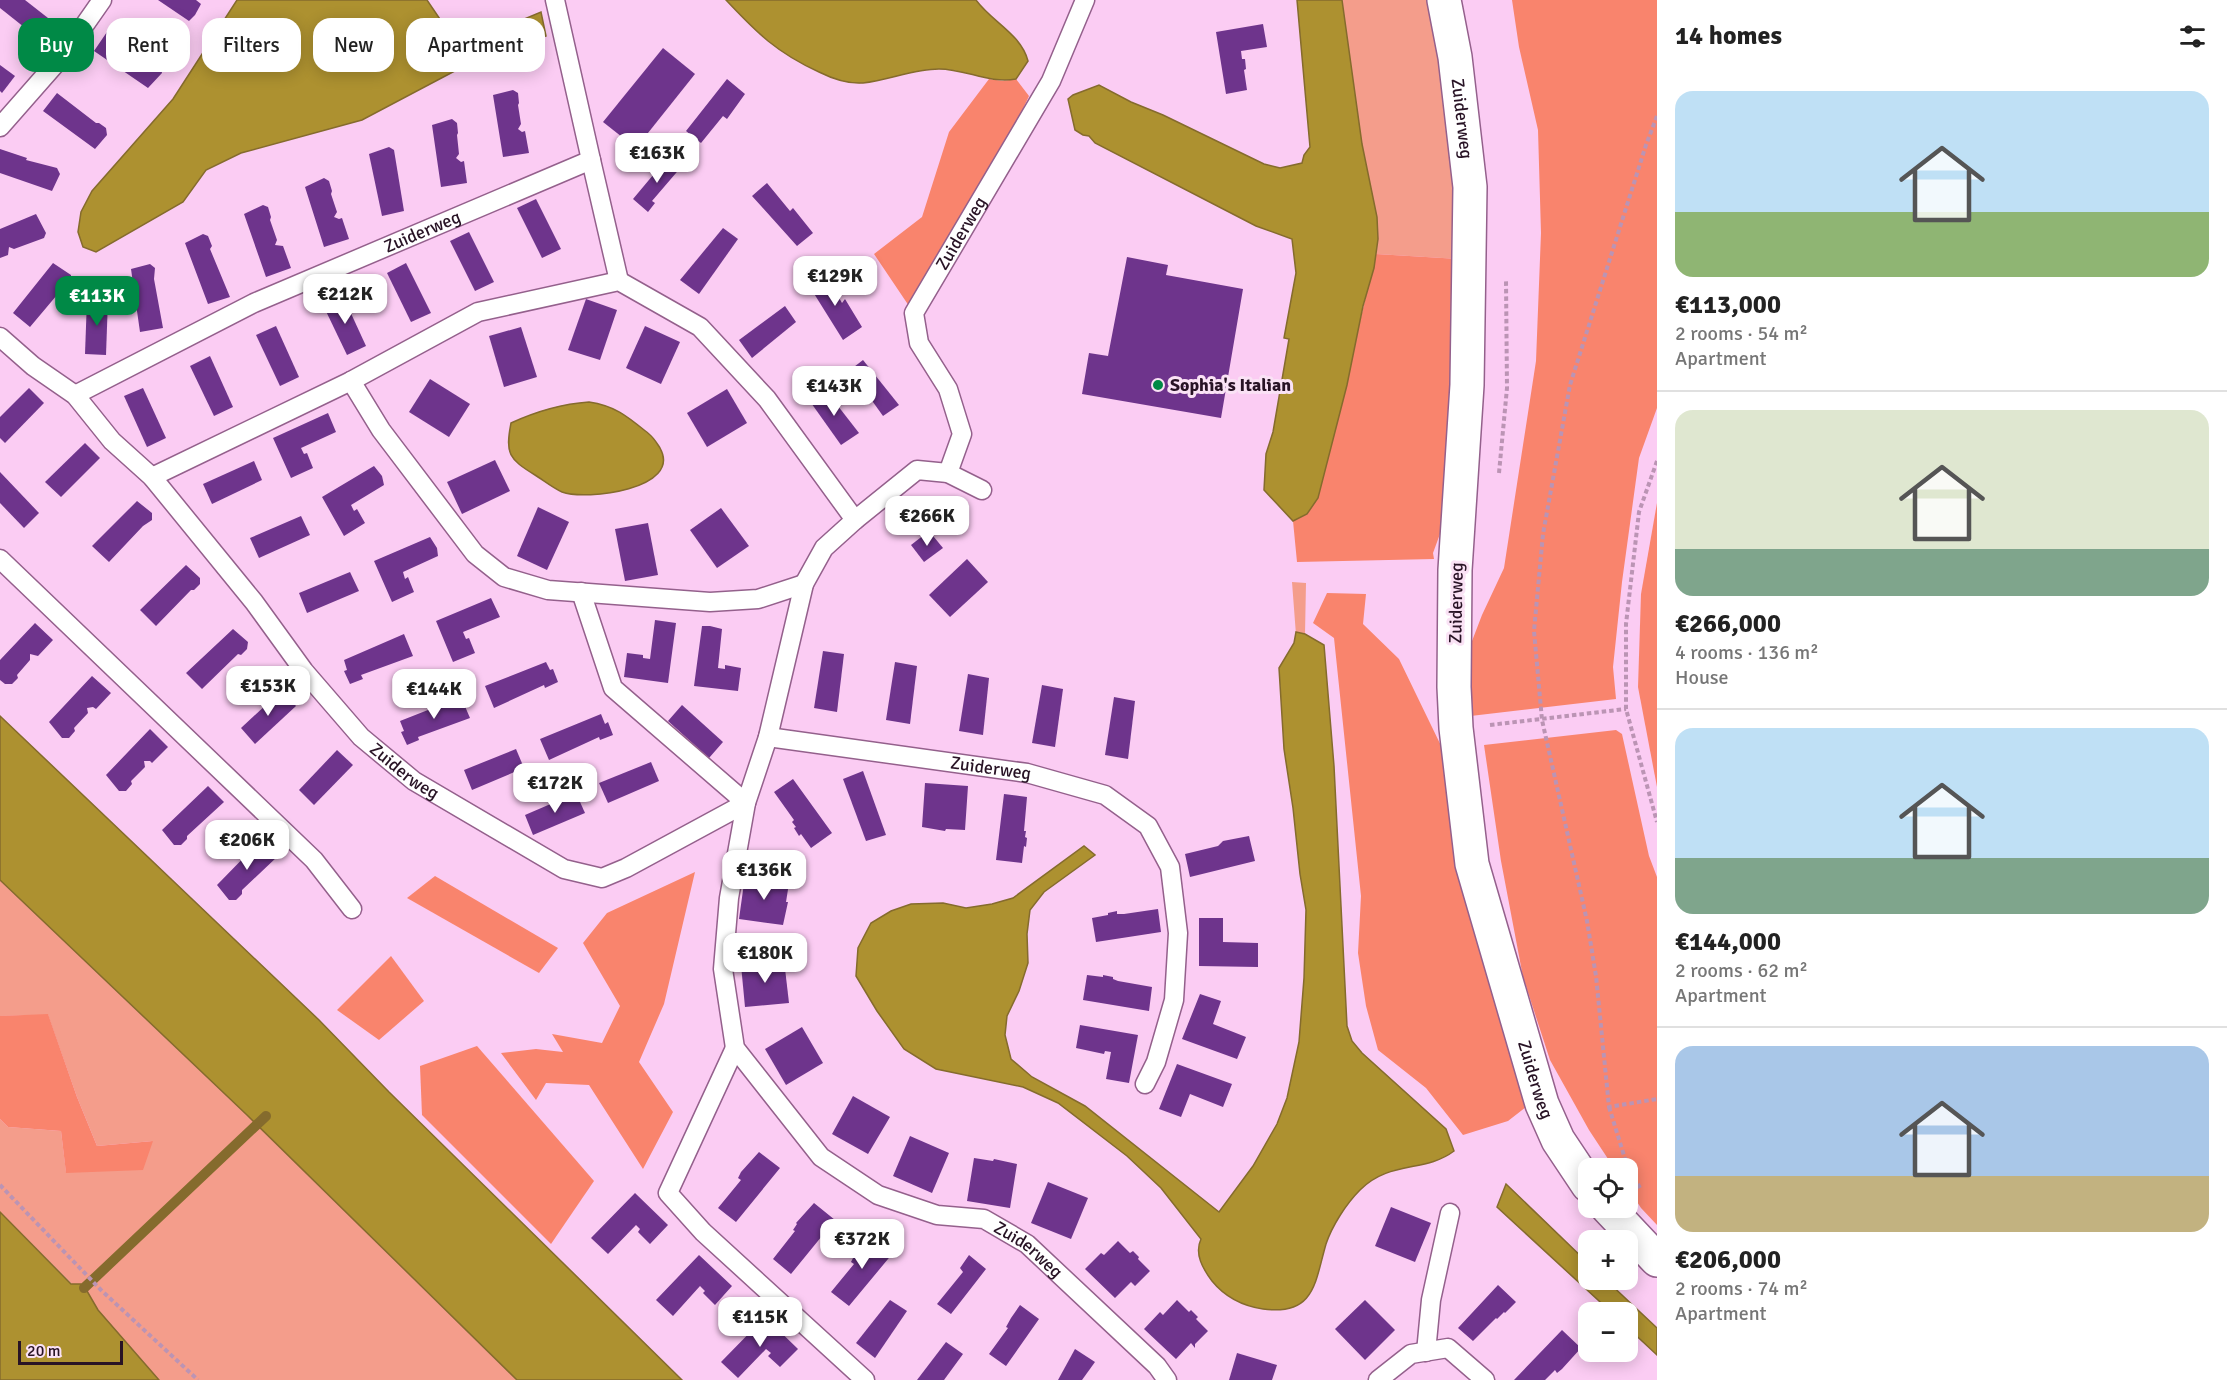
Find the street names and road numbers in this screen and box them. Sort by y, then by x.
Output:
street label: Zuiderweg [1447,77,1478,160]
street label: Zuiderweg [931,193,991,274]
street label: Zuiderweg [381,206,464,258]
street label: Zuiderweg [1444,562,1468,644]
street label: Zuiderweg [365,738,443,804]
street label: Zuiderweg [949,751,1033,784]
street label: Zuiderweg [1513,1038,1558,1122]
street label: Zuiderweg [990,1216,1067,1283]

